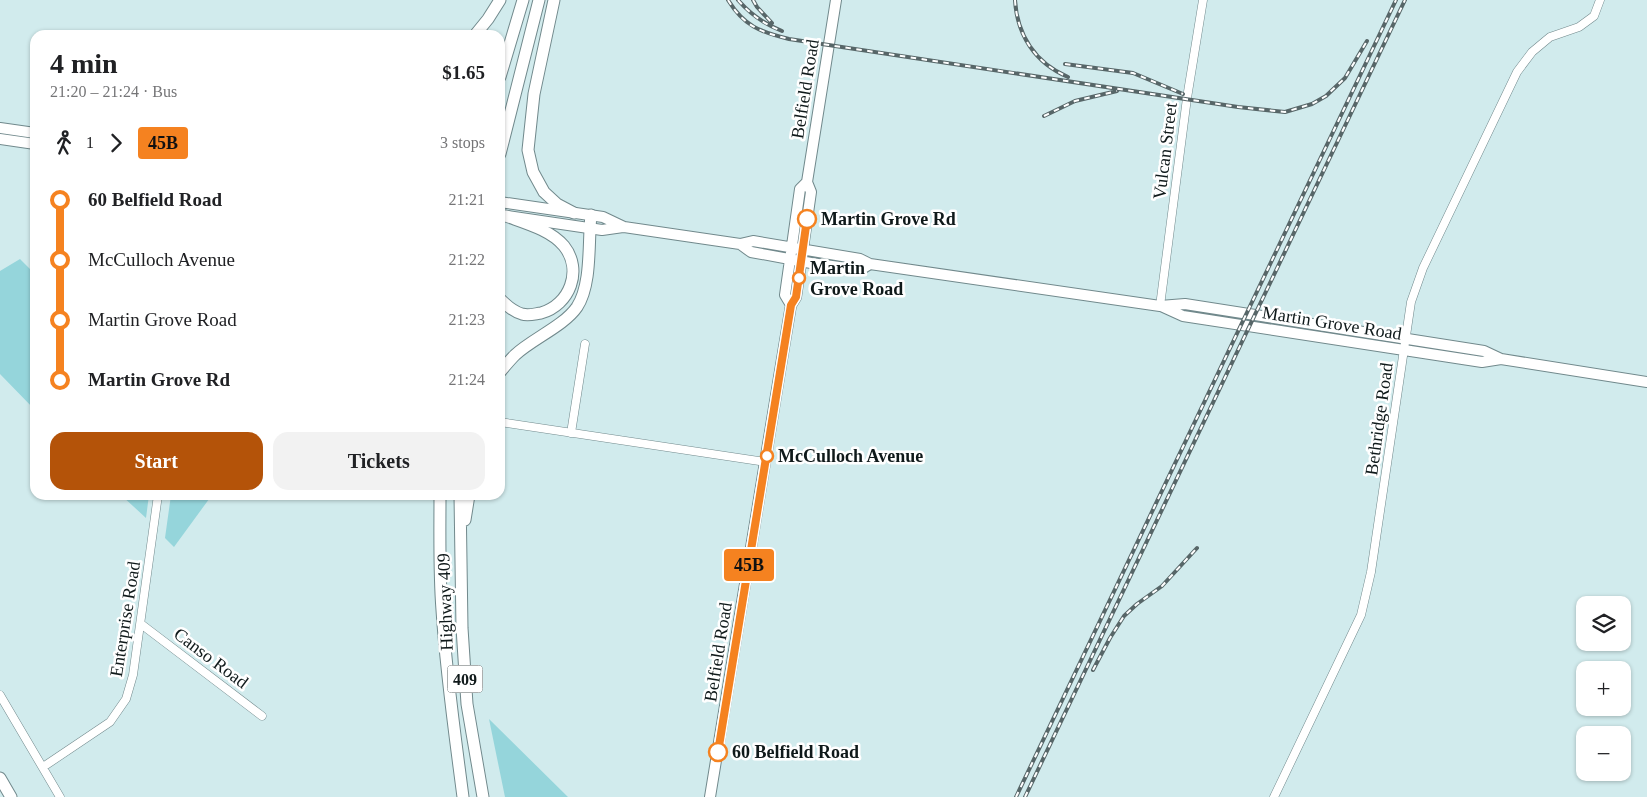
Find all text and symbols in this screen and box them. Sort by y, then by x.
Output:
street label: Belfield Road [787,38,823,140]
text: 4 min [50,48,118,79]
text: $1.65 [442,62,485,83]
text: 21:20 – 21:24 · Bus [50,83,177,100]
street label: Vulcan Street [1149,101,1181,201]
icon: walk [50,129,78,157]
icon: forward [102,129,130,157]
text: 45B [148,133,178,153]
text: 1 [86,134,94,151]
text: 3 stops [440,134,485,151]
text: 60 Belfield Road [88,189,222,210]
text: 21:21 [449,191,485,208]
marker: Martin Grove Rd [797,209,817,229]
place label: Martin Grove Rd [821,209,956,229]
text: McCulloch Avenue [88,249,235,270]
text: 21:22 [449,251,485,268]
place label: Martin Grove Road [810,258,903,299]
marker: Martin Grove Road [792,271,806,285]
street label: Martin Grove Road [1261,302,1403,344]
text: Martin Grove Road [88,309,237,330]
text: 21:23 [449,311,485,328]
street label: Bethridge Road [1361,361,1397,477]
text: Martin Grove Rd [88,369,230,390]
text: 21:24 [449,371,485,388]
button: Start [50,432,263,490]
button: Tickets [273,432,485,490]
place label: McCulloch Avenue [778,446,923,466]
marker: McCulloch Avenue [760,449,774,463]
line badge: 45B [720,549,778,581]
street label: Highway 409 [433,553,457,651]
text: 45B [734,555,764,575]
street label: Enterprise Road [106,560,144,678]
map controls [1576,596,1631,781]
button: layers [1576,596,1631,651]
street label: Belfield Road [700,601,736,703]
street label: Canso Road [170,624,252,692]
button: + [1576,661,1631,716]
road number: 409 [448,666,482,692]
button: − [1576,726,1631,781]
marker: 60 Belfield Road [708,742,728,762]
place label: 60 Belfield Road [732,742,859,762]

